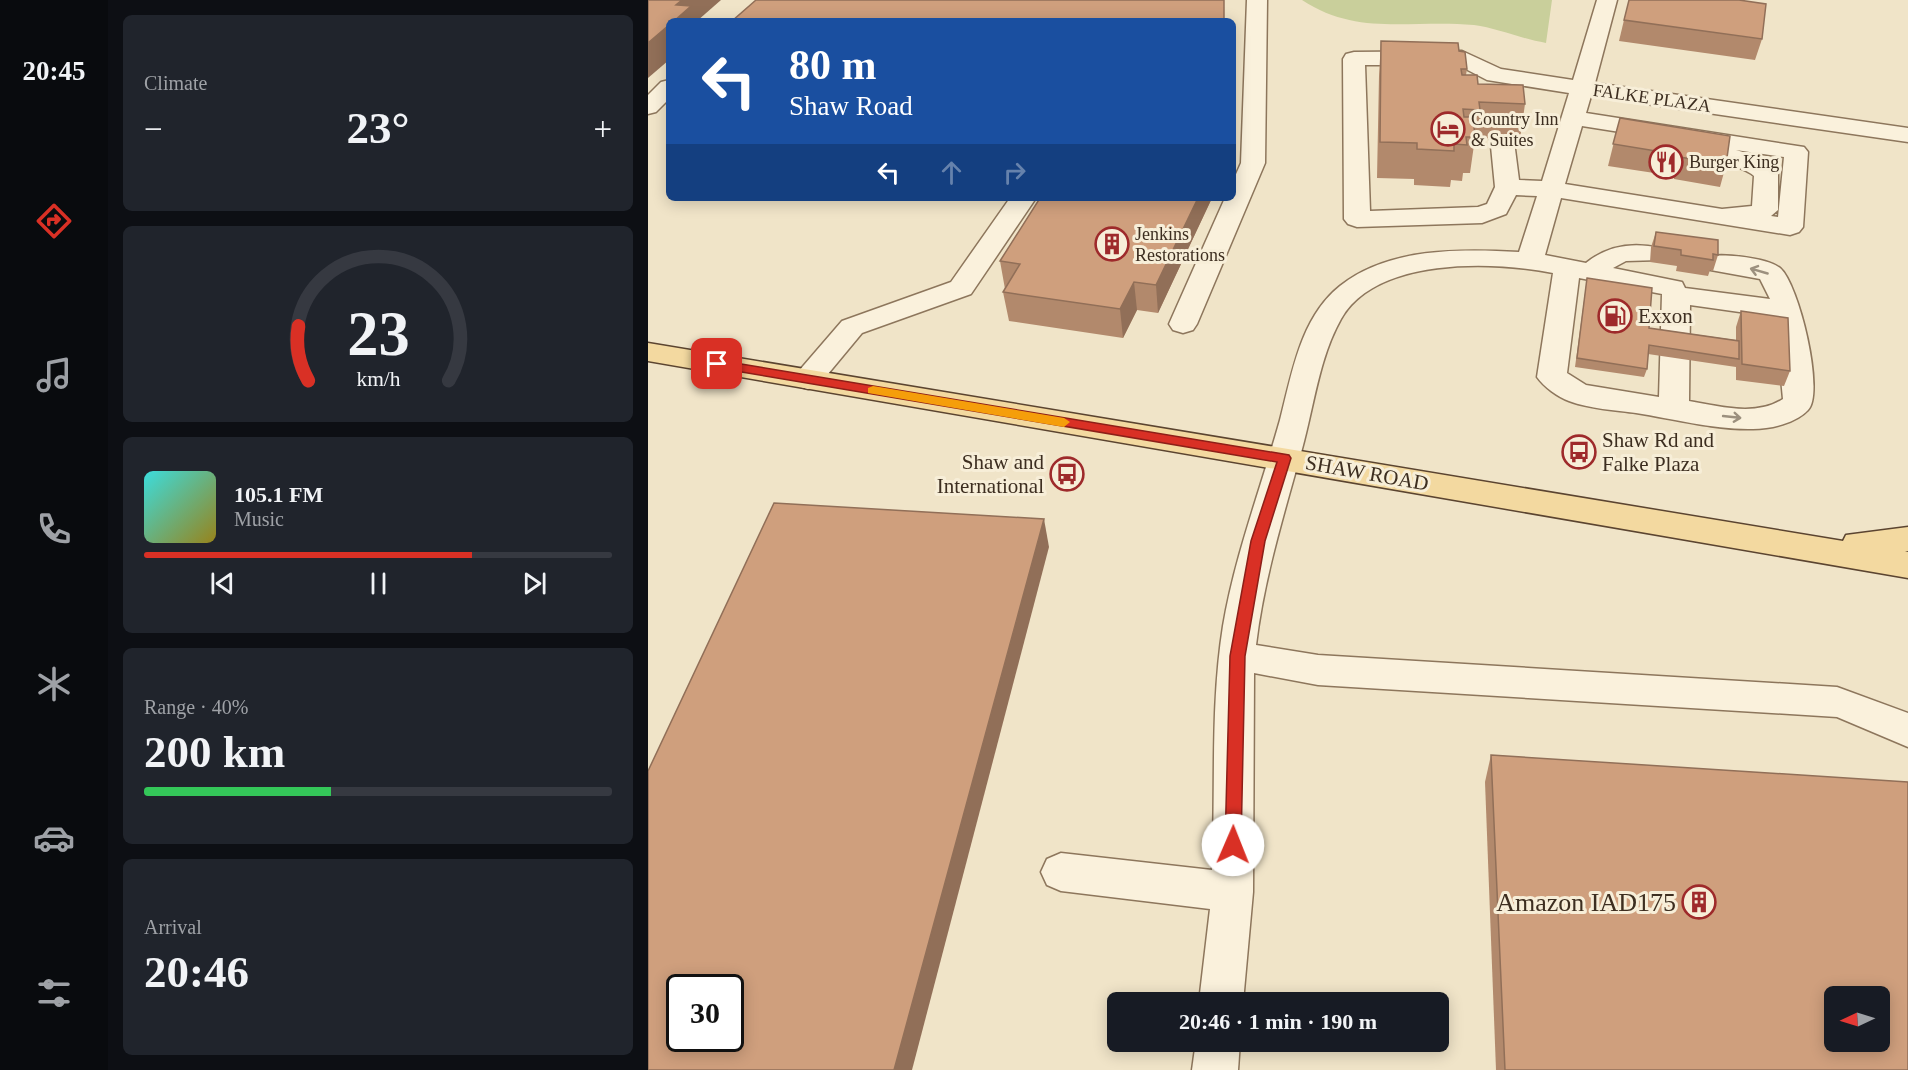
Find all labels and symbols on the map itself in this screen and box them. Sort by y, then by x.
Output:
street label: FALKE PLAZA [1592,80,1712,116]
place label: Country Inn & Suites [1471,109,1559,150]
hotel icon: Country Inn & Suites [1430,111,1466,147]
restaurant icon: Burger King [1648,144,1684,180]
place label: Burger King [1689,152,1779,172]
place label: Jenkins Restorations [1135,224,1225,265]
building icon: Jenkins Restorations [1094,226,1130,262]
one-way arrow [1750,265,1769,276]
fuel station icon: Exxon [1597,298,1633,334]
place label: Exxon [1638,304,1693,328]
pin [691,338,742,389]
one-way arrow [1722,412,1741,423]
place label: Shaw Rd and Falke Plaza [1602,428,1714,476]
bus stop icon: Shaw Rd and Falke Plaza [1561,434,1597,470]
place label: Shaw and International [937,450,1044,498]
street label: SHAW ROAD [1304,450,1430,496]
bus stop icon: Shaw and International [1049,456,1085,492]
position arrow [1201,813,1265,877]
building icon: Amazon IAD175 [1681,884,1717,920]
place label: Amazon IAD175 [1496,888,1676,917]
speed limit sign: 30 [666,974,744,1052]
north arrow [1824,986,1890,1052]

